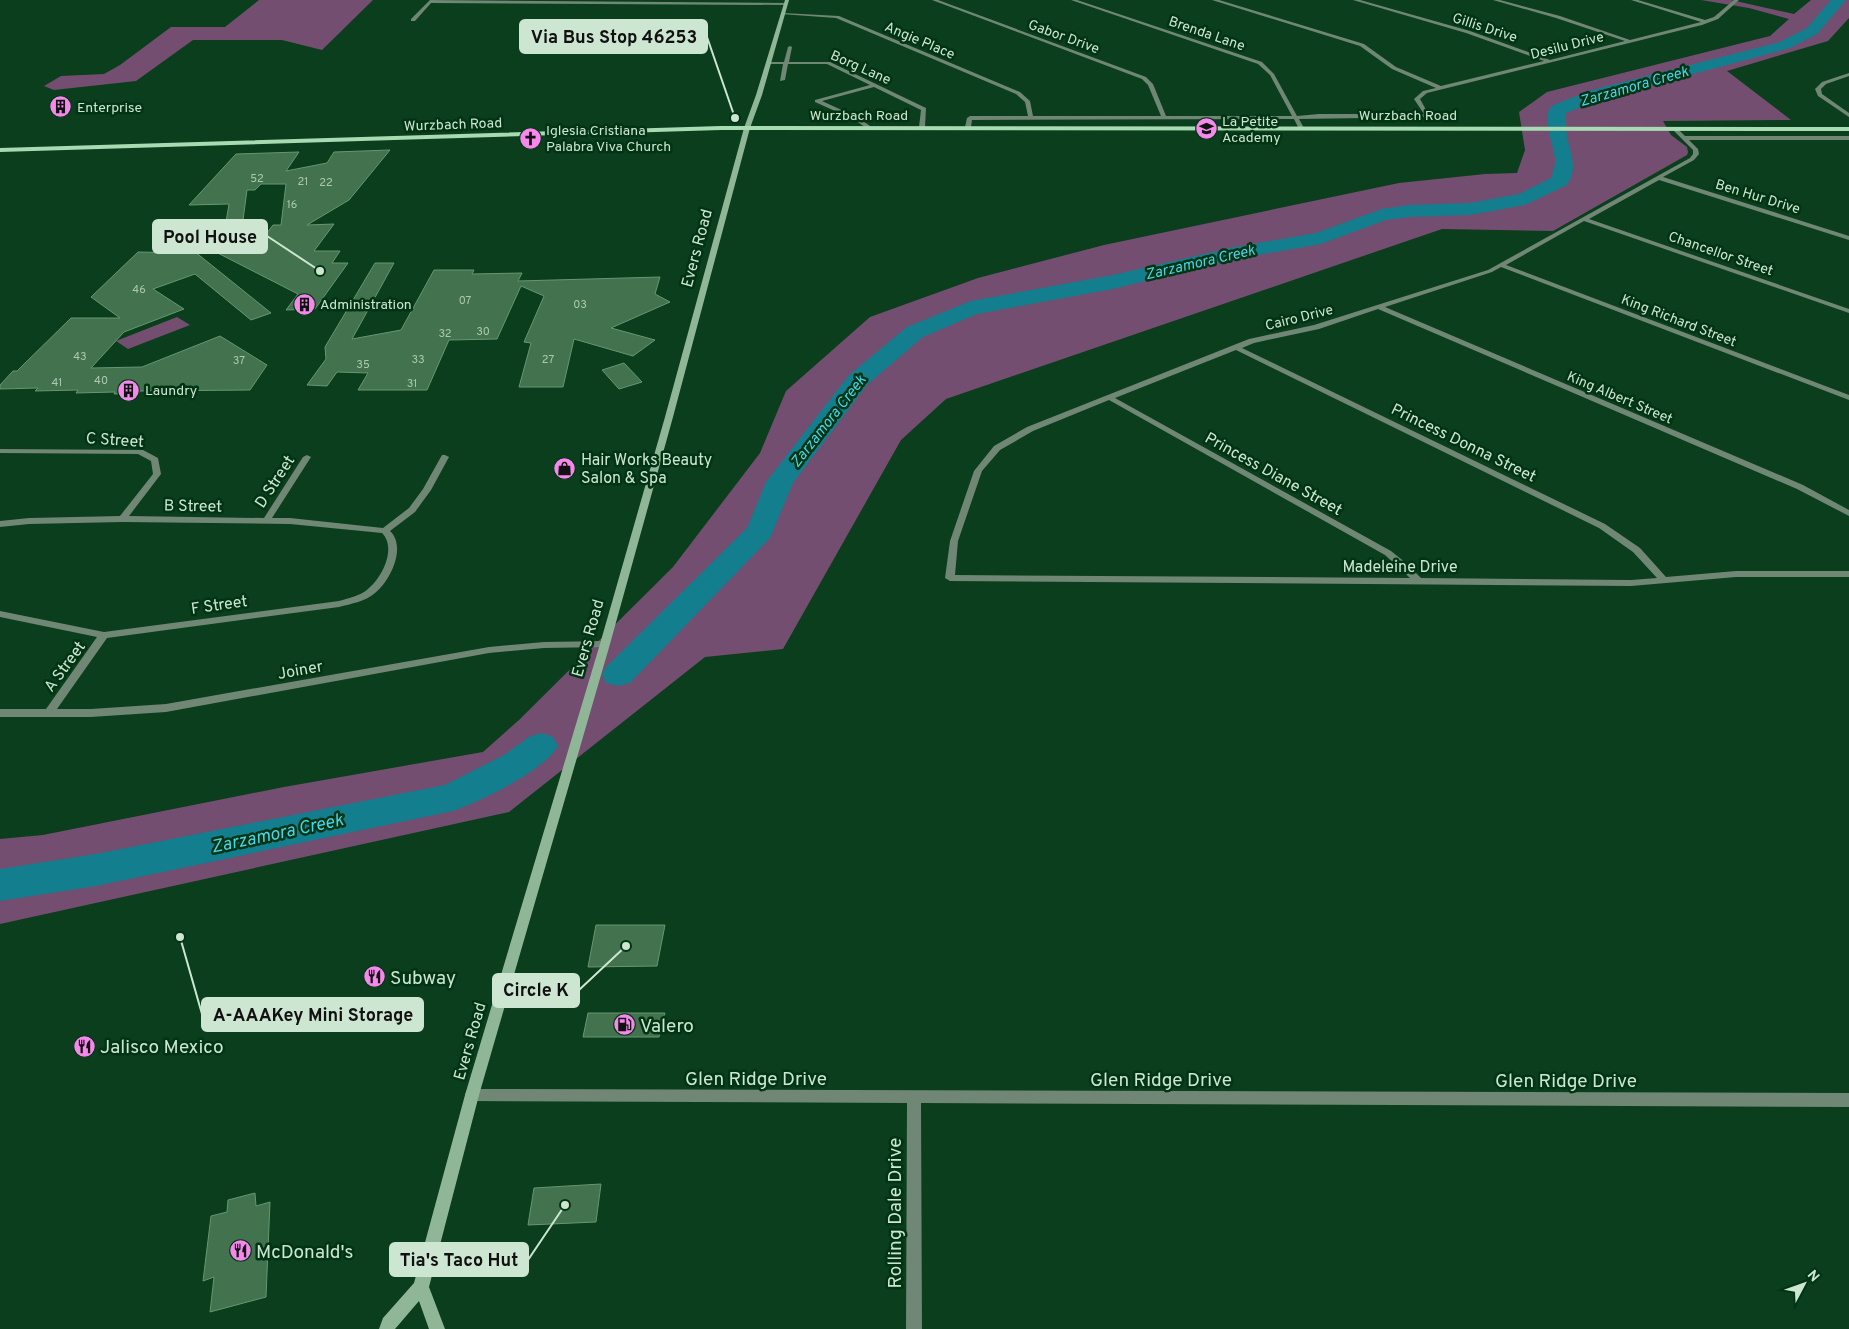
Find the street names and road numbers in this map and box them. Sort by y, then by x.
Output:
street label: Gillis Drive [1450,10,1519,47]
street label: Brenda Lane [1166,13,1247,55]
street label: Gabor Drive [1025,17,1102,58]
street label: Angie Place [882,19,957,64]
street label: Desilu Drive [1529,29,1606,64]
street label: Borg Lane [828,48,893,89]
street label: Wurzbach Road [810,108,908,125]
street label: Wurzbach Road [1359,108,1457,125]
street label: Wurzbach Road [404,115,502,136]
street label: Ben Hur Drive [1713,176,1802,218]
street label: Evers Road [678,207,718,290]
street label: Chancellor Street [1666,229,1775,280]
street label: King Richard Street [1618,292,1739,351]
street label: Cairo Drive [1264,302,1335,335]
street label: King Albert Street [1564,368,1675,428]
street label: Princess Donna Street [1387,400,1539,488]
street label: C Street [85,429,145,453]
street label: Princess Diane Street [1201,429,1345,521]
street label: D Street [251,452,300,512]
street label: B Street [164,496,222,518]
street label: Madeleine Drive [1342,558,1458,578]
street label: F Street [190,592,249,620]
street label: Evers Road [568,597,610,680]
street label: A Street [40,638,91,697]
street label: Joiner [276,657,325,685]
street label: Evers Road [450,1000,492,1083]
street label: Glen Ridge Drive [685,1068,827,1092]
street label: Glen Ridge Drive [1090,1069,1232,1093]
street label: Glen Ridge Drive [1495,1070,1637,1094]
street label: Rolling Dale Drive [884,1138,908,1288]

